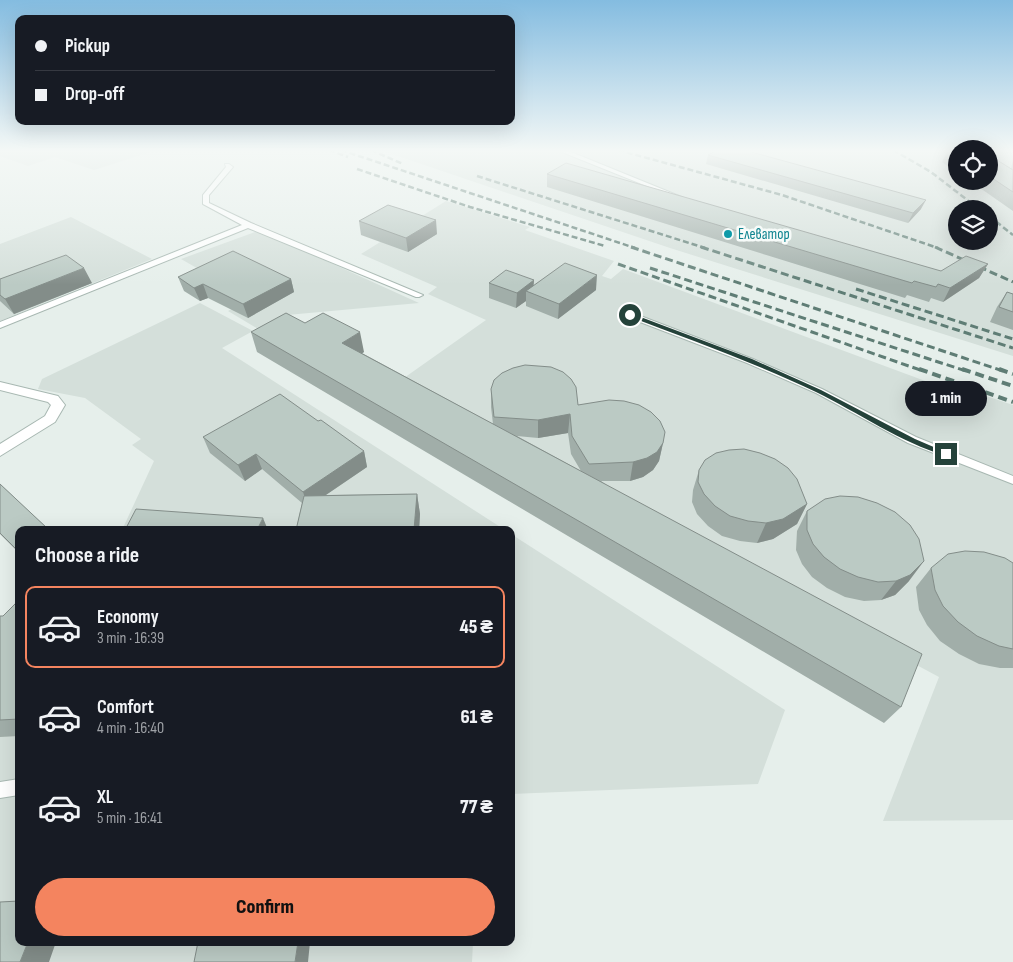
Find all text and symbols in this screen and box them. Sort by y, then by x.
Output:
text: Pickup [65,35,110,58]
text: Drop-off [65,83,125,106]
map controls [948,140,998,250]
button: locate [948,140,998,190]
button: layers [948,200,998,250]
place label: Елеватор [738,225,790,244]
marker: Елеватор [722,228,734,240]
route start [619,304,641,326]
callout: 1 min [905,382,987,416]
text: 1 min [931,389,961,408]
route end [935,443,957,465]
text: Choose a ride [35,542,139,569]
icon: car [37,605,82,650]
text: Economy [97,606,159,629]
text: 45 ₴ [459,616,493,639]
text: 3 min · 16:39 [97,629,164,648]
icon: car [37,695,82,740]
text: Comfort [97,696,154,719]
text: 61 ₴ [460,706,493,729]
text: 4 min · 16:40 [97,719,164,738]
icon: car [37,785,82,830]
text: XL [97,786,113,809]
text: 77 ₴ [460,796,493,819]
text: 5 min · 16:41 [97,809,162,828]
button: Confirm [35,878,495,936]

